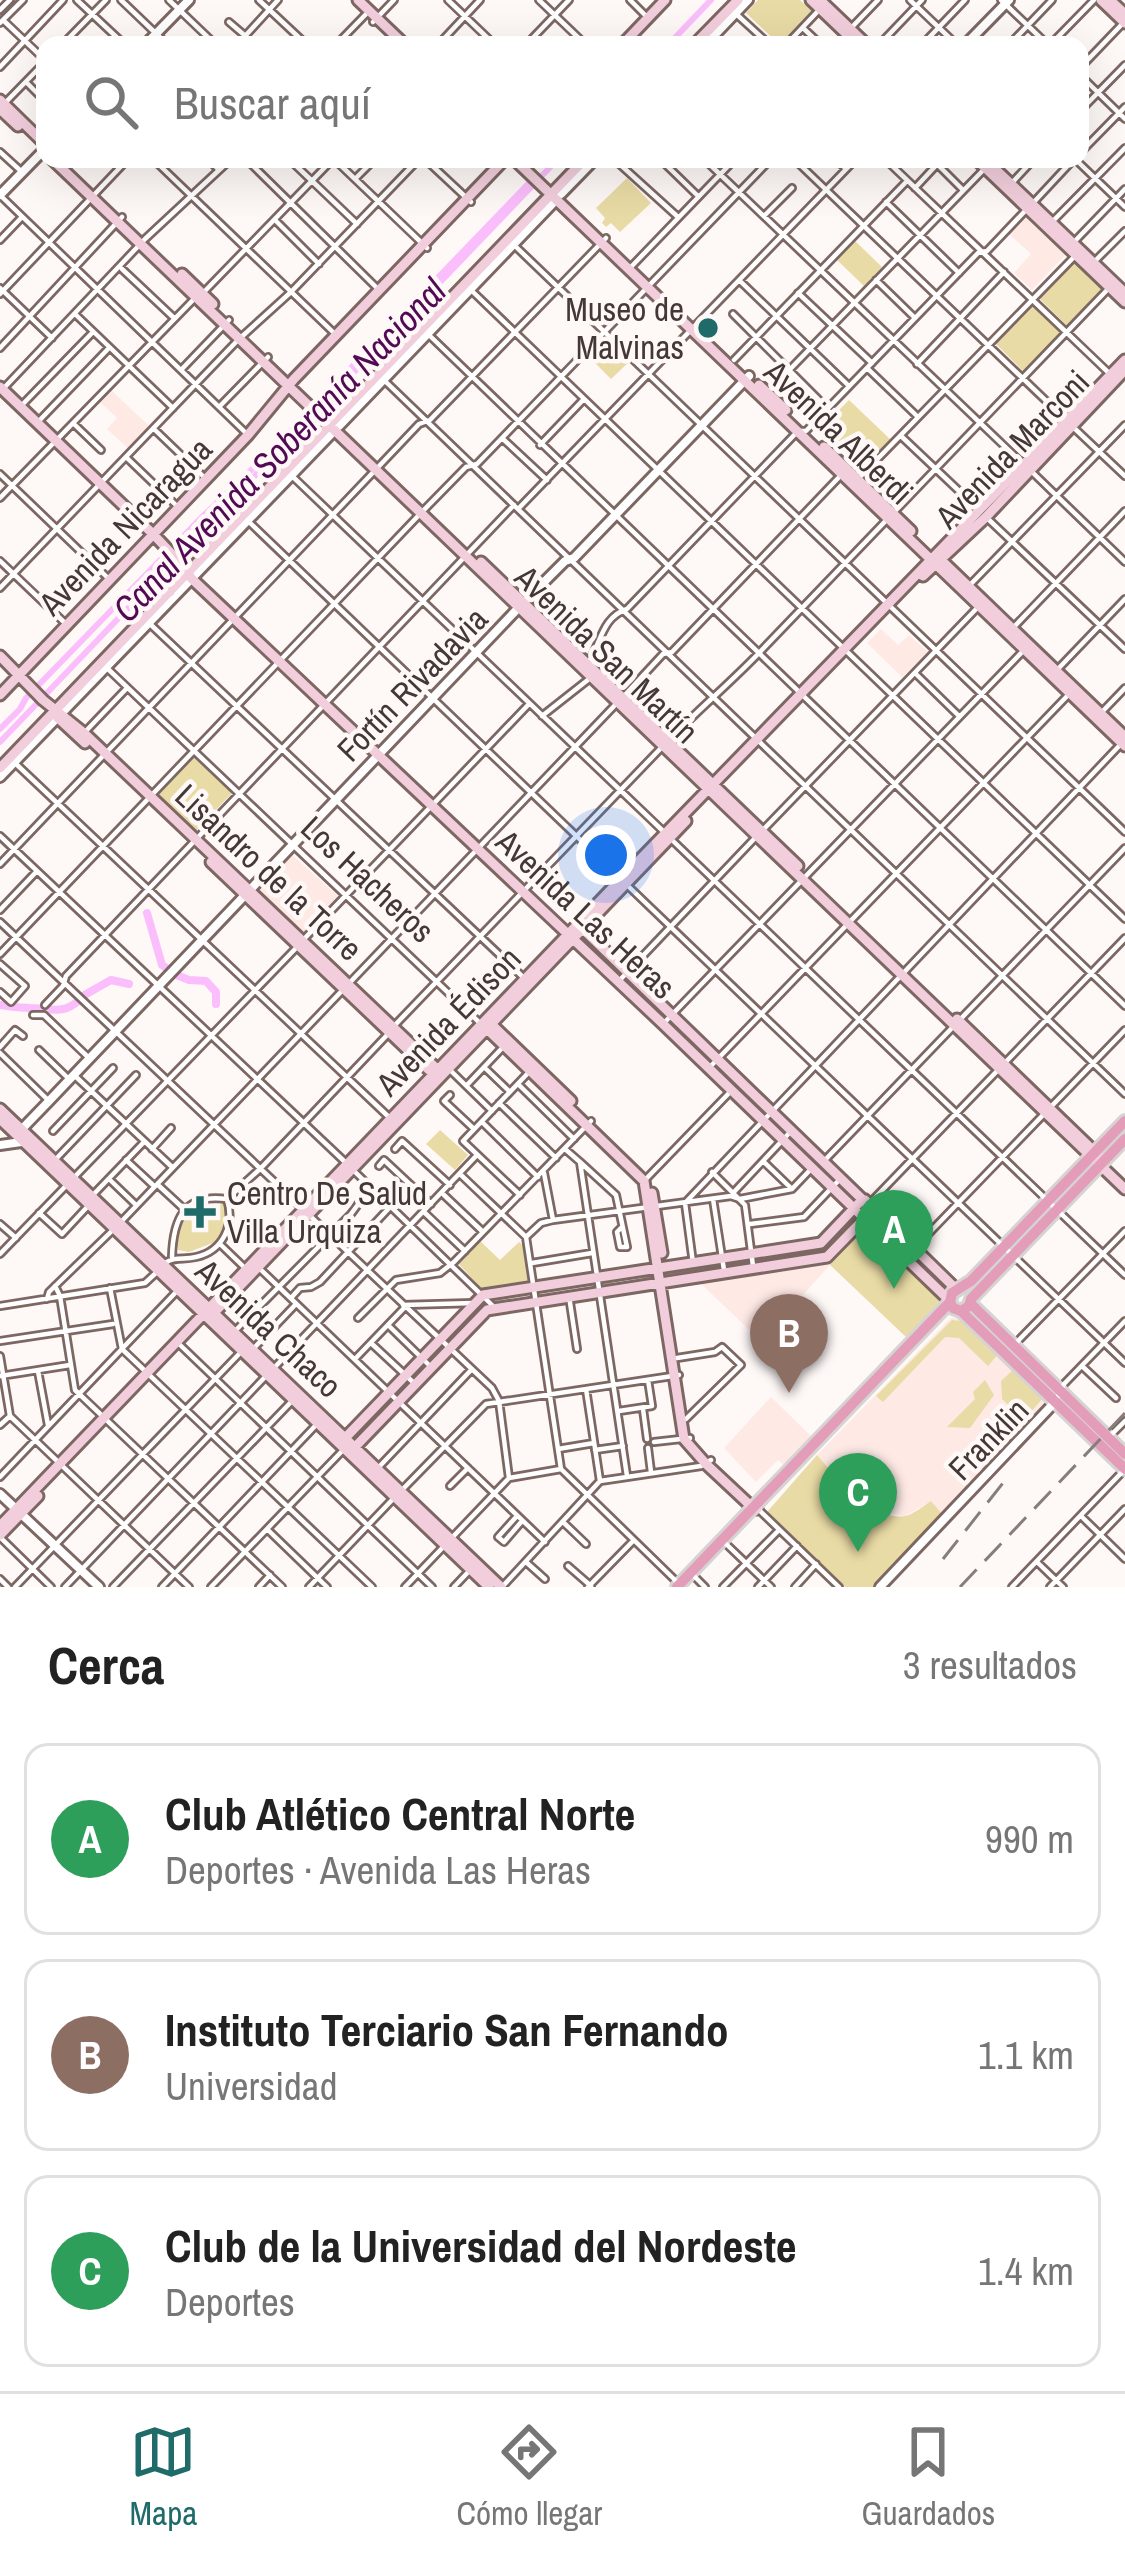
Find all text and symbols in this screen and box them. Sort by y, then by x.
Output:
search box [36,36,1089,168]
icon: search [78,69,144,135]
text: Buscar aquí [174,72,371,133]
water label: Canal Avenida Soberanía Nacional [102,267,457,632]
place label: Museo de Malvinas [565,287,684,369]
marker: Museo de Malvinas [695,315,721,341]
street label: Avenida Alberdi [754,349,923,514]
street label: Avenida Marconi [925,360,1099,538]
street label: Avenida Nicaragua [28,428,221,625]
street label: Avenida San Martín [505,555,708,753]
street label: Fortín Rivadavia [327,597,497,771]
street label: Lisandro de la Torre [166,774,372,970]
street label: Los Hacheros [292,806,444,952]
street label: Avenida Las Heras [486,819,685,1008]
your location [576,825,636,885]
street label: Avenida Édison [365,937,530,1106]
place label: Centro De Salud Villa Urquiza [227,1171,427,1253]
pin: A [855,1190,933,1289]
marker: Centro De Salud Villa Urquiza [184,1196,216,1228]
street label: Avenida Chaco [186,1248,351,1407]
pin: B [750,1294,828,1393]
street label: Franklin [938,1389,1038,1489]
pin: C [819,1453,897,1552]
text: Cerca [48,1631,164,1700]
text: 3 resultados [903,1639,1077,1691]
text: Club Atlético Central Norte [165,1783,635,1844]
text: A [78,1813,102,1865]
text: 990 m [985,1813,1074,1865]
text: Deportes · Avenida Las Heras [165,1844,591,1896]
text: Instituto Terciario San Fernando [165,1999,729,2060]
text: B [78,2029,102,2081]
text: 1.1 km [978,2029,1074,2081]
text: Universidad [165,2060,337,2112]
text: Club de la Universidad del Nordeste [165,2215,797,2276]
text: C [78,2245,102,2297]
text: 1.4 km [978,2245,1074,2297]
text: Deportes [165,2276,295,2328]
tab: Mapa [130,2419,197,2535]
tab: Cómo llegar [456,2419,602,2535]
tab: Guardados [861,2419,995,2535]

